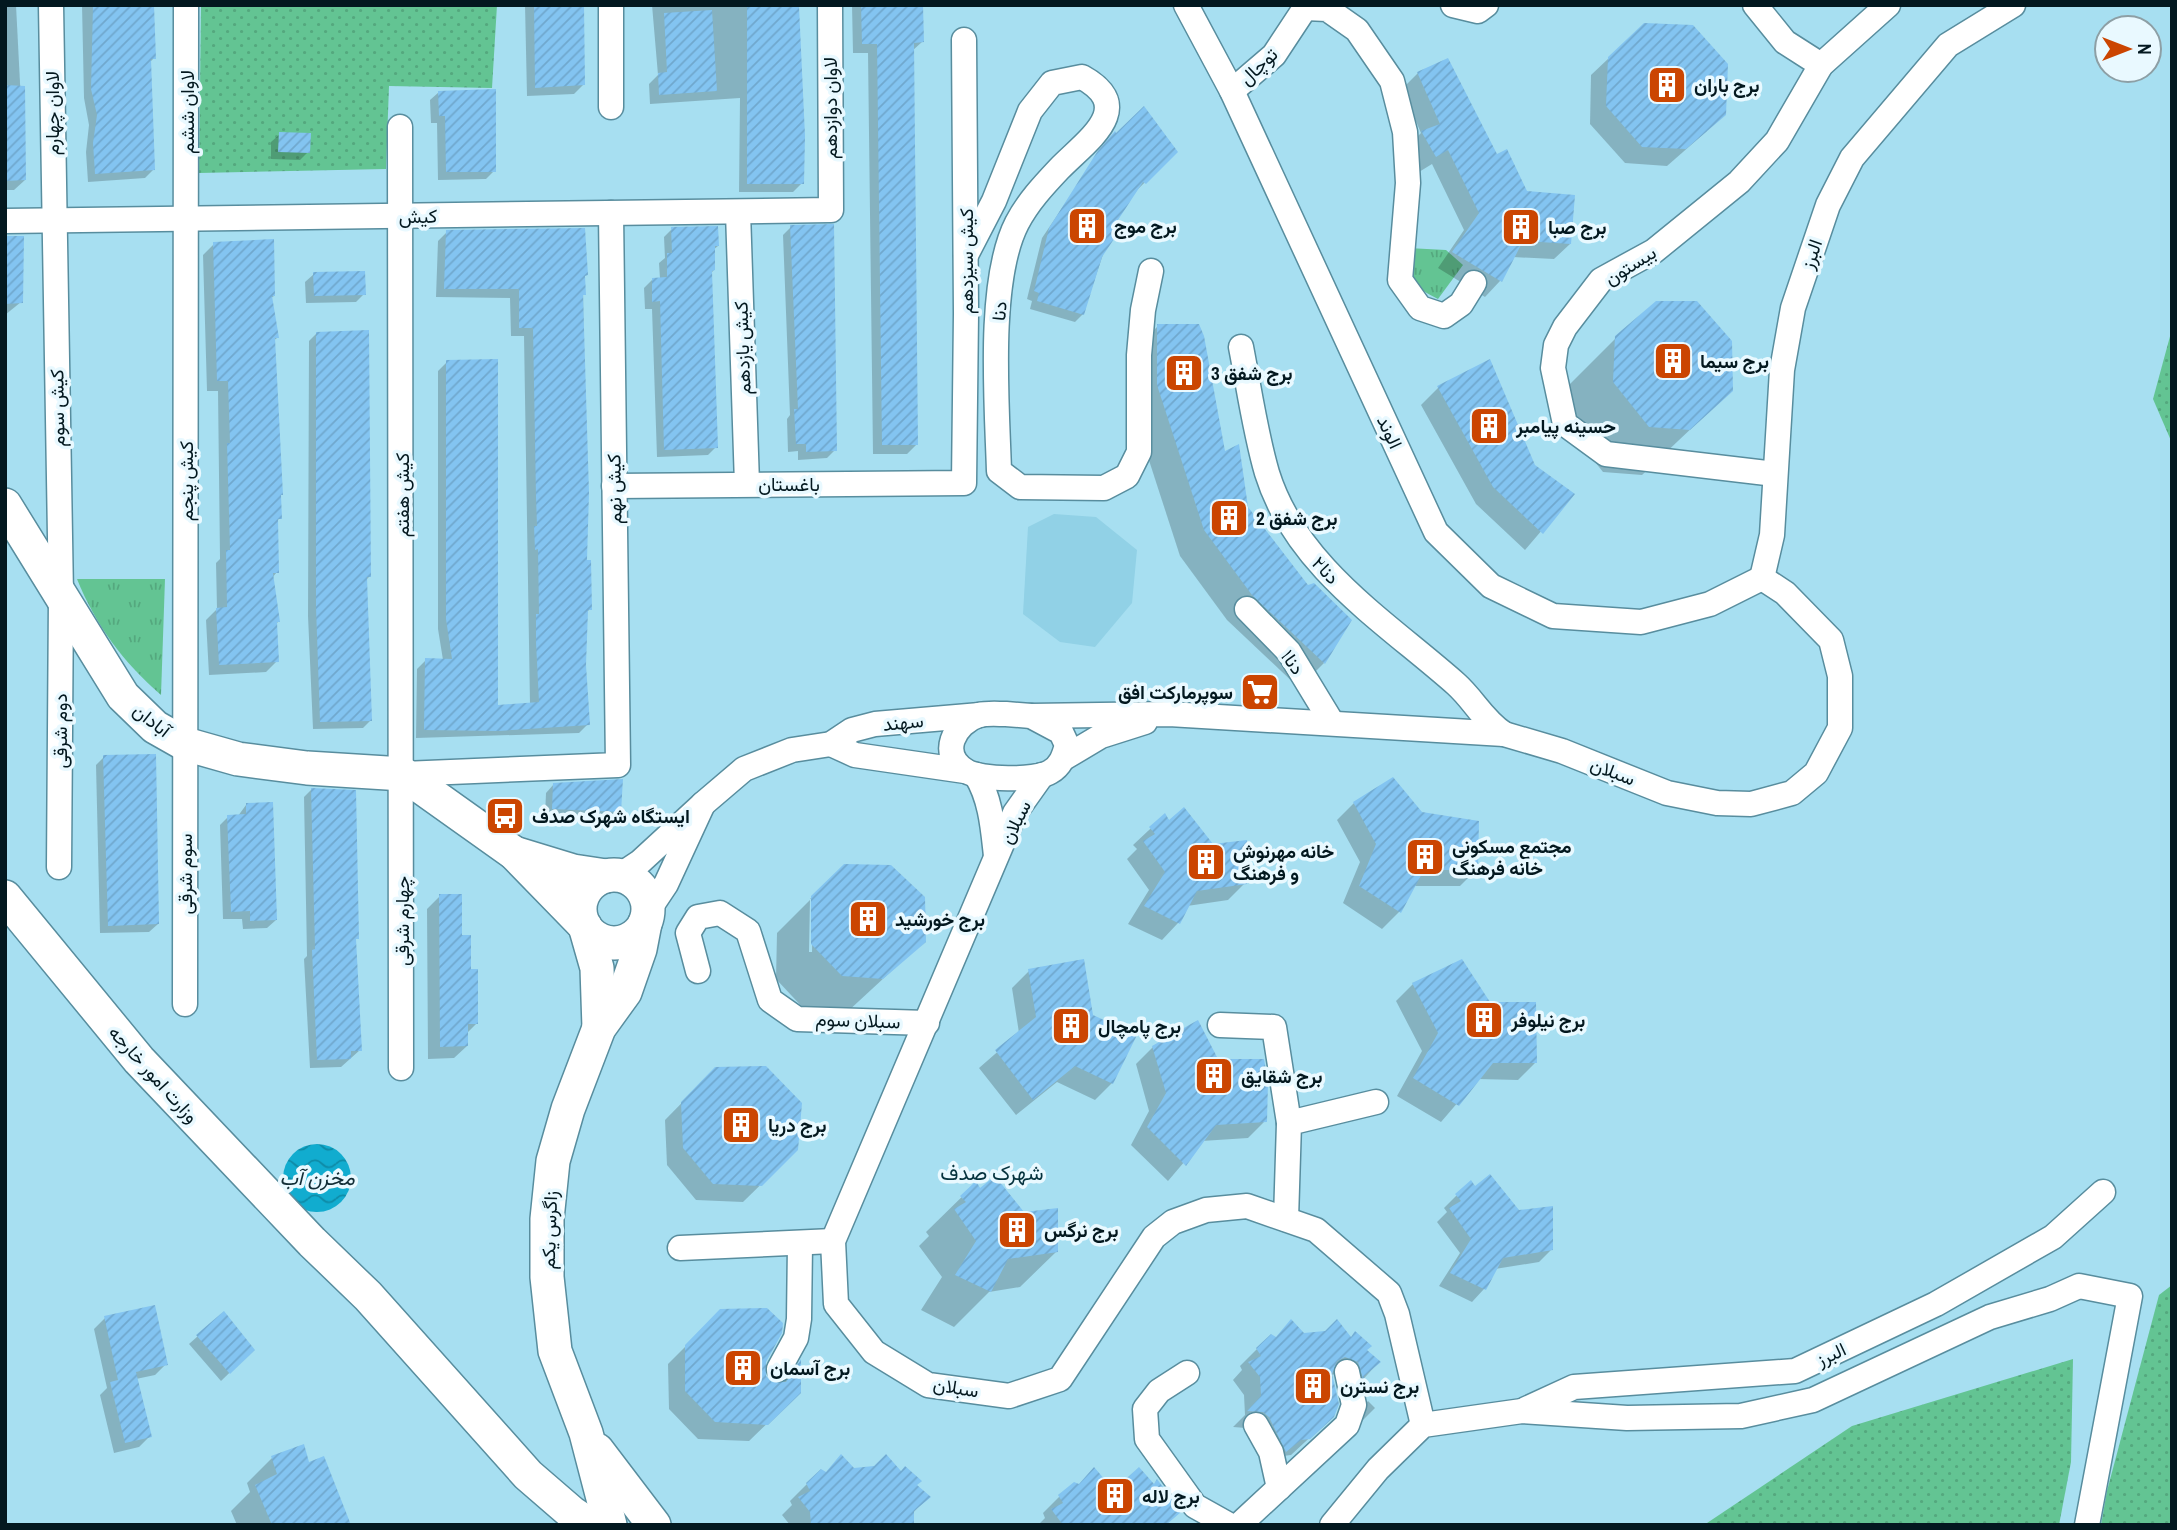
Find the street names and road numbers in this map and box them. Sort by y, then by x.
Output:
street label: توچال [1233,41,1284,91]
street label: لاوان دوازدهم [817,57,843,159]
street label: لاوان ششم [174,70,200,154]
street label: لاوان چهارم [39,71,66,155]
street label: کیش [398,203,438,229]
street label: کیش سیزدهم [953,208,979,314]
street label: البرز [1793,236,1828,273]
street label: بیستون [1599,239,1661,291]
street label: دنا [985,300,1013,322]
street label: کیش یازدهم [727,301,757,395]
street label: کیش سوم [43,369,71,447]
street label: الوند [1371,411,1409,453]
street label: کیش پنجم [173,441,200,521]
street label: کیش هفتم [389,453,415,537]
street label: کیش نهم [600,454,628,524]
street label: باغستان [758,471,820,497]
street label: دنا۲ [1306,550,1346,590]
street label: دنا۱ [1275,644,1311,680]
street label: دوم شرقی [47,693,73,769]
street label: آبادان [128,697,178,744]
street label: سهند [881,707,925,737]
street label: سبلان [1587,751,1639,791]
street label: سبلان [993,796,1037,848]
street label: سوم شرقی [172,833,198,915]
street label: چهارم شرقی [389,876,416,966]
street label: سبلان سوم [815,1006,901,1034]
street label: وزارت امور خارجه [103,1020,205,1128]
street label: زاگرس یکم [535,1190,563,1270]
street label: البرز [1811,1336,1850,1373]
street label: سبلان [931,1371,981,1403]

